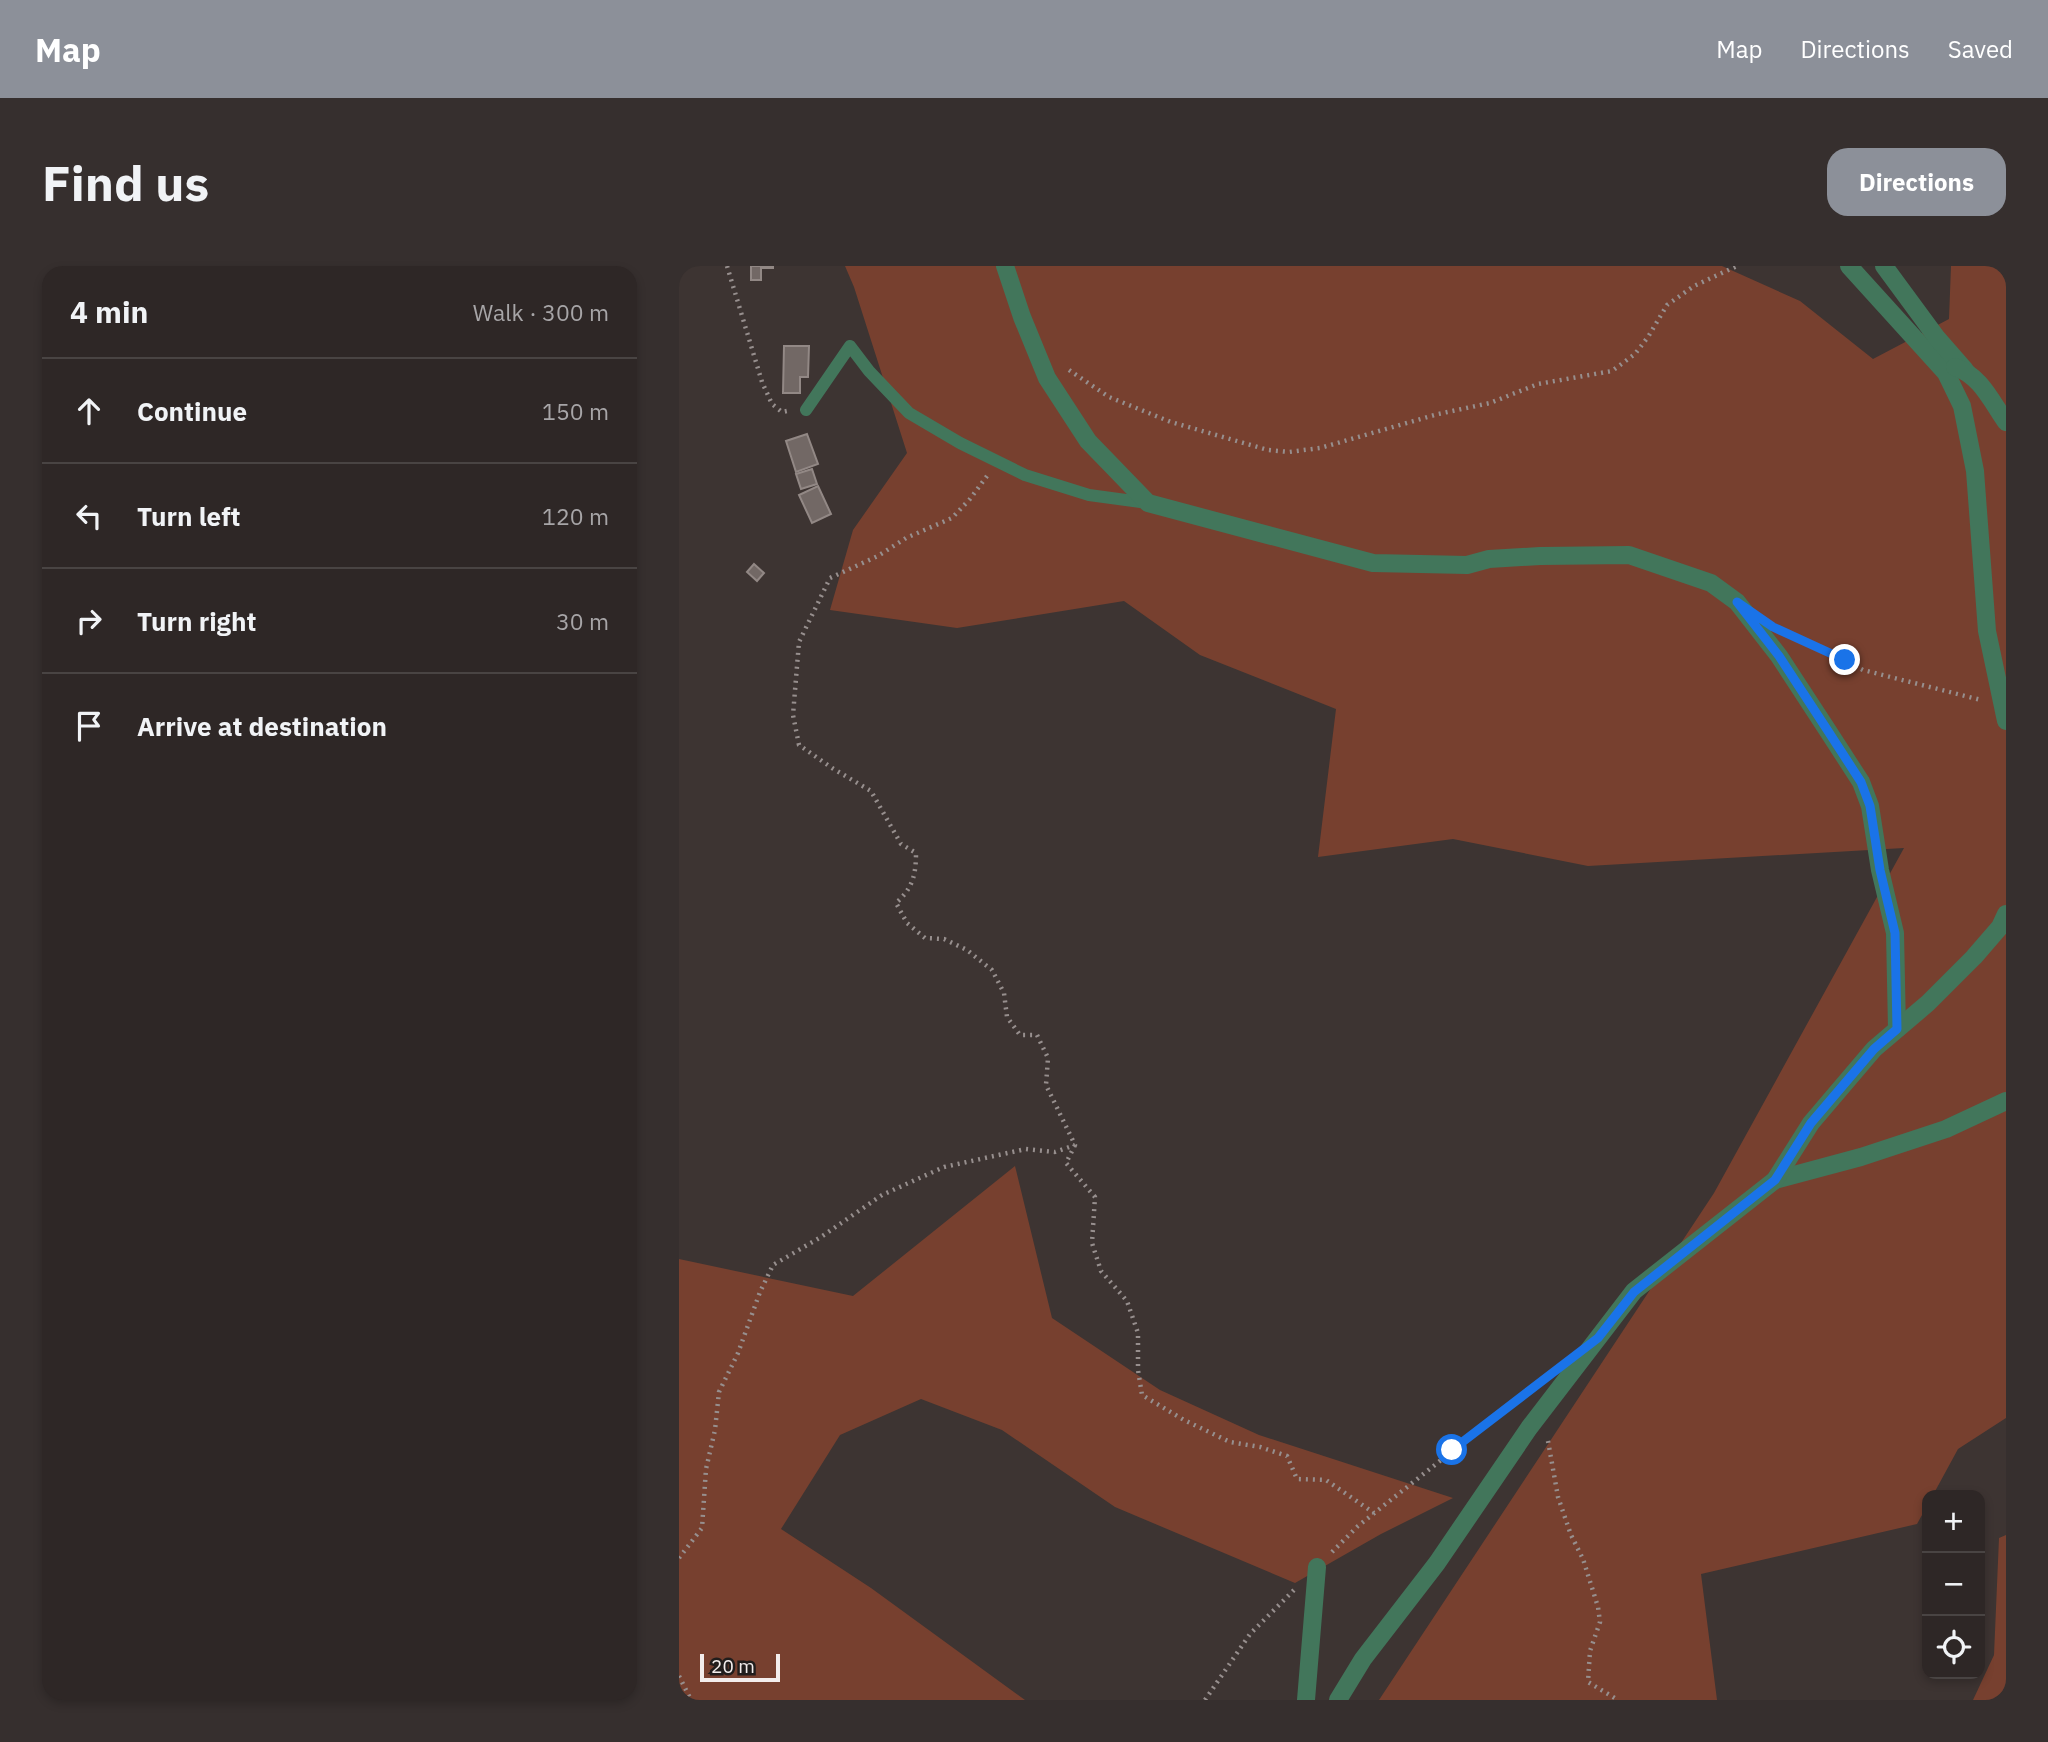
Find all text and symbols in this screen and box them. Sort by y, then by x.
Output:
text: Map [35,28,101,71]
text: Map [1716,33,1762,65]
text: Directions [1800,33,1910,65]
text: Saved [1948,33,2013,65]
button: Directions [1827,148,2006,216]
text: Find us [42,151,209,214]
text: 4 min [70,292,148,331]
text: Walk · 300 m [473,297,609,327]
icon: ahead [70,392,108,430]
text: Continue [137,394,247,428]
text: 150 m [542,396,609,426]
icon: left [70,497,108,535]
text: Turn left [137,499,240,533]
text: 120 m [542,501,609,531]
icon: right [70,602,108,640]
text: Turn right [137,604,256,638]
text: 30 m [556,606,609,636]
route end [1829,644,1860,675]
icon: arrive [70,707,108,745]
text: Arrive at destination [137,709,387,743]
route start [1436,1434,1467,1465]
map controls [1922,1490,1985,1679]
button: + [1922,1490,1985,1553]
button: − [1922,1553,1985,1616]
button: locate [1922,1616,1985,1679]
scale bar [700,1651,781,1683]
text: 20 m [711,1654,755,1678]

